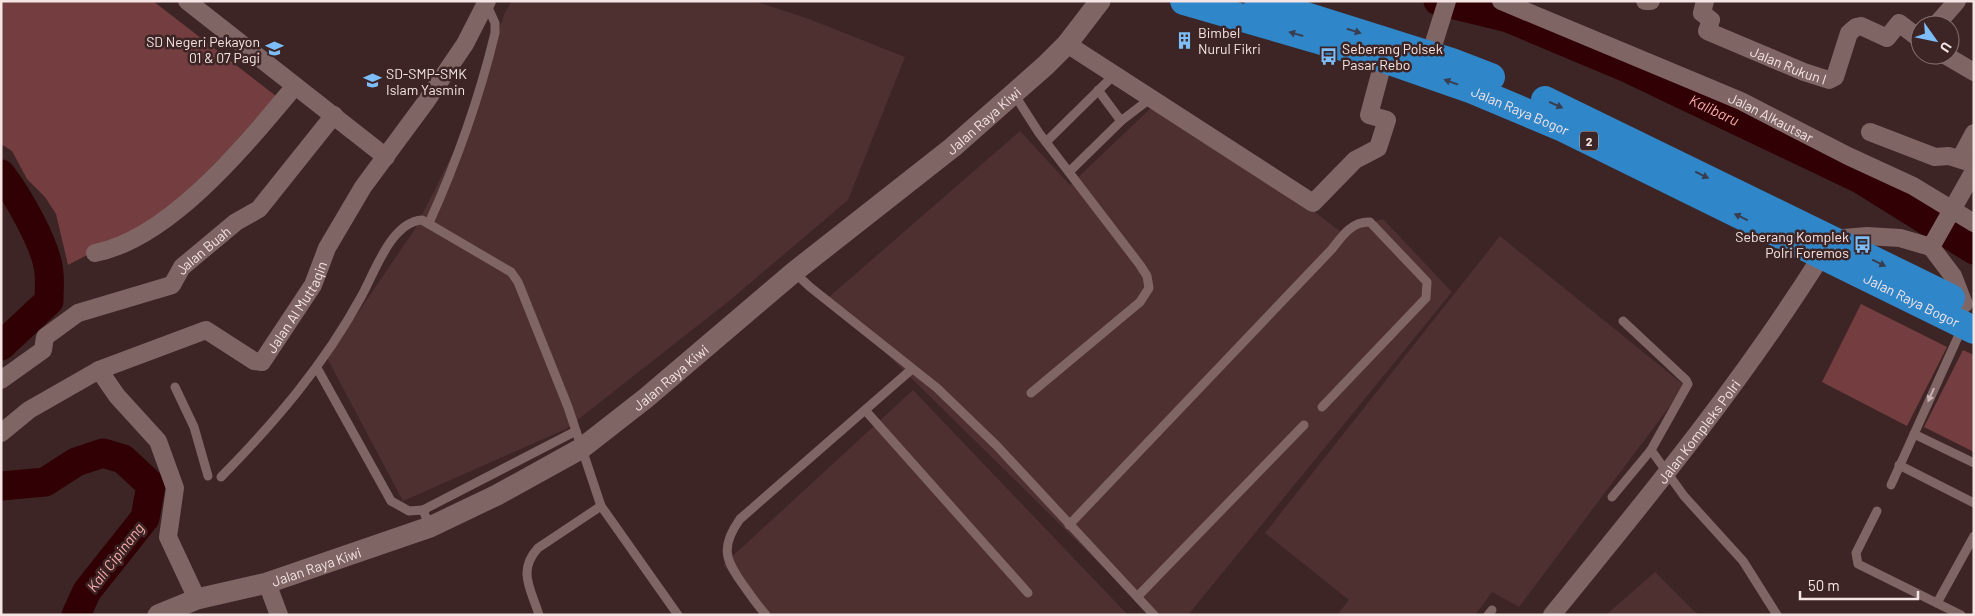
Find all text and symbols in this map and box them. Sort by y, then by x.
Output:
north arrow [1910,15,1960,65]
place label: Bimbel Nurul Fikri [1198,24,1261,57]
one-way arrow [1347,27,1362,35]
one-way arrow [1288,29,1303,37]
building icon: Bimbel Nurul Fikri [1174,30,1194,50]
place label: SD Negeri Pekayon 01 & 07 Pagi [146,33,260,66]
school or university icon: SD Negeri Pekayon 01 & 07 Pagi [264,39,284,59]
text: U [1937,39,1956,56]
place label: Seberang Polsek Pasar Rebo [1342,40,1443,73]
street label: Jalan Rukun I [1748,42,1829,87]
bus stop icon: Seberang Polsek Pasar Rebo [1318,46,1338,66]
place label: SD-SMP-SMK Islam Yasmin [386,65,467,98]
school or university icon: SD-SMP-SMK Islam Yasmin [362,71,382,91]
one-way arrow [1443,78,1458,86]
street label: Jalan Raya Bogor [1469,82,1572,138]
street label: Jalan Raya Kiwi [943,83,1024,158]
street label: Jalan Alkautsar [1726,88,1817,145]
water label: Kalibaru [1687,90,1742,129]
one-way arrow [1549,101,1563,109]
road number: 2 [1580,132,1598,150]
one-way arrow [1695,171,1710,179]
one-way arrow [1734,213,1748,221]
street label: Jalan Buah [171,222,234,277]
place label: Seberang Komplek Polri Foremos [1735,228,1849,261]
bus stop icon: Seberang Komplek Polri Foremos [1853,234,1873,254]
street label: Jalan Al Muttaqin [262,259,330,356]
one-way arrow [1872,259,1887,267]
street label: Jalan Raya Bogor [1861,269,1963,330]
street label: Jalan Raya Kiwi [629,340,712,414]
street label: Jalan Kompleks Polri [1653,376,1743,487]
one-way arrow [1927,388,1935,402]
water label: Kali Cipinang [83,519,148,595]
street label: Jalan Raya Kiwi [269,543,363,589]
scale bar [1800,568,1918,600]
text: 50 m [1808,576,1840,594]

